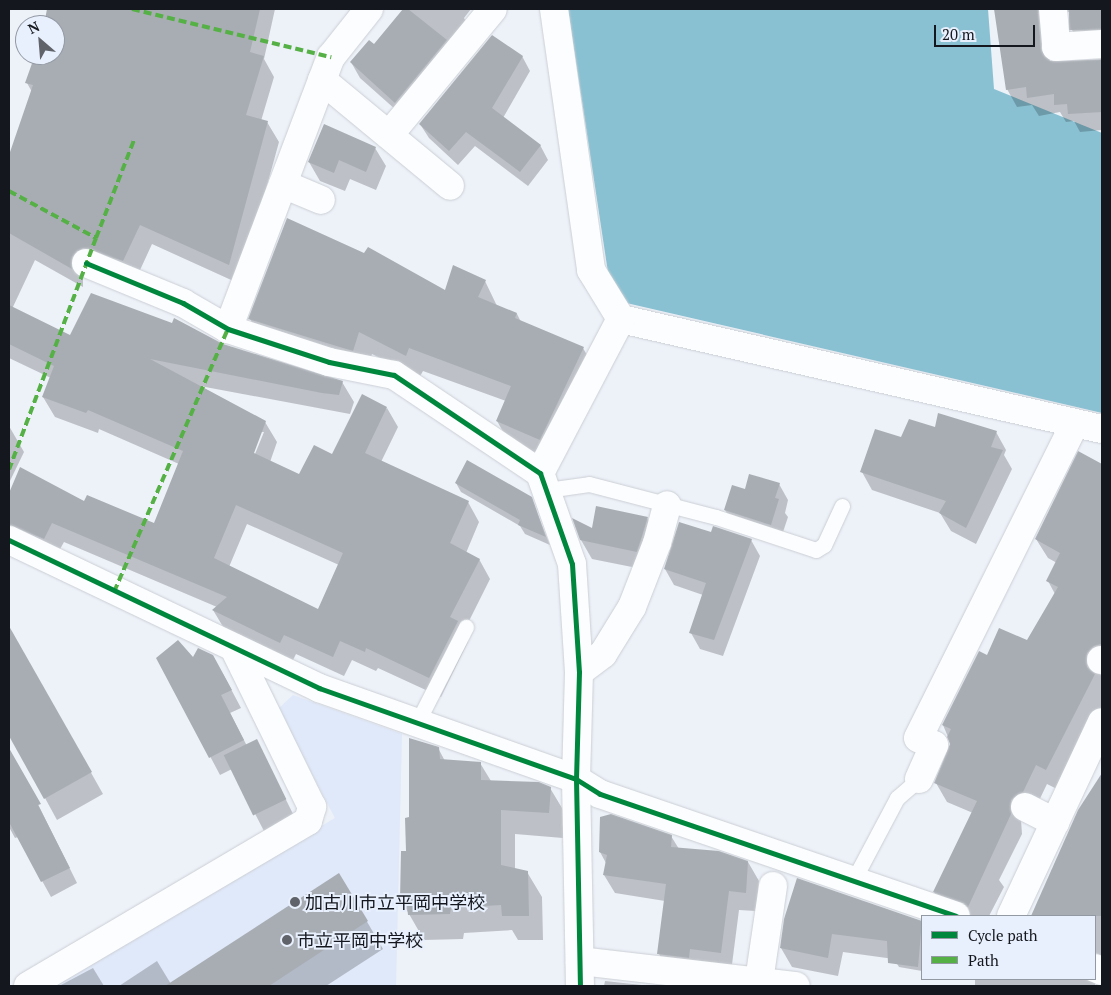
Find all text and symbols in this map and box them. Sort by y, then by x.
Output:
north arrow [15,15,65,65]
scale bar [936,15,1037,47]
text: N [24,16,42,38]
text: 20 m [942,24,975,44]
place label: 加古川市立平岡中学校 [305,891,485,913]
marker: 加古川市立平岡中学校 [289,896,301,908]
legend [921,915,1096,980]
text: Cycle path [968,925,1038,945]
place label: 市立平岡中学校 [297,929,423,951]
marker: 市立平岡中学校 [281,934,293,946]
text: Path [968,950,999,970]

